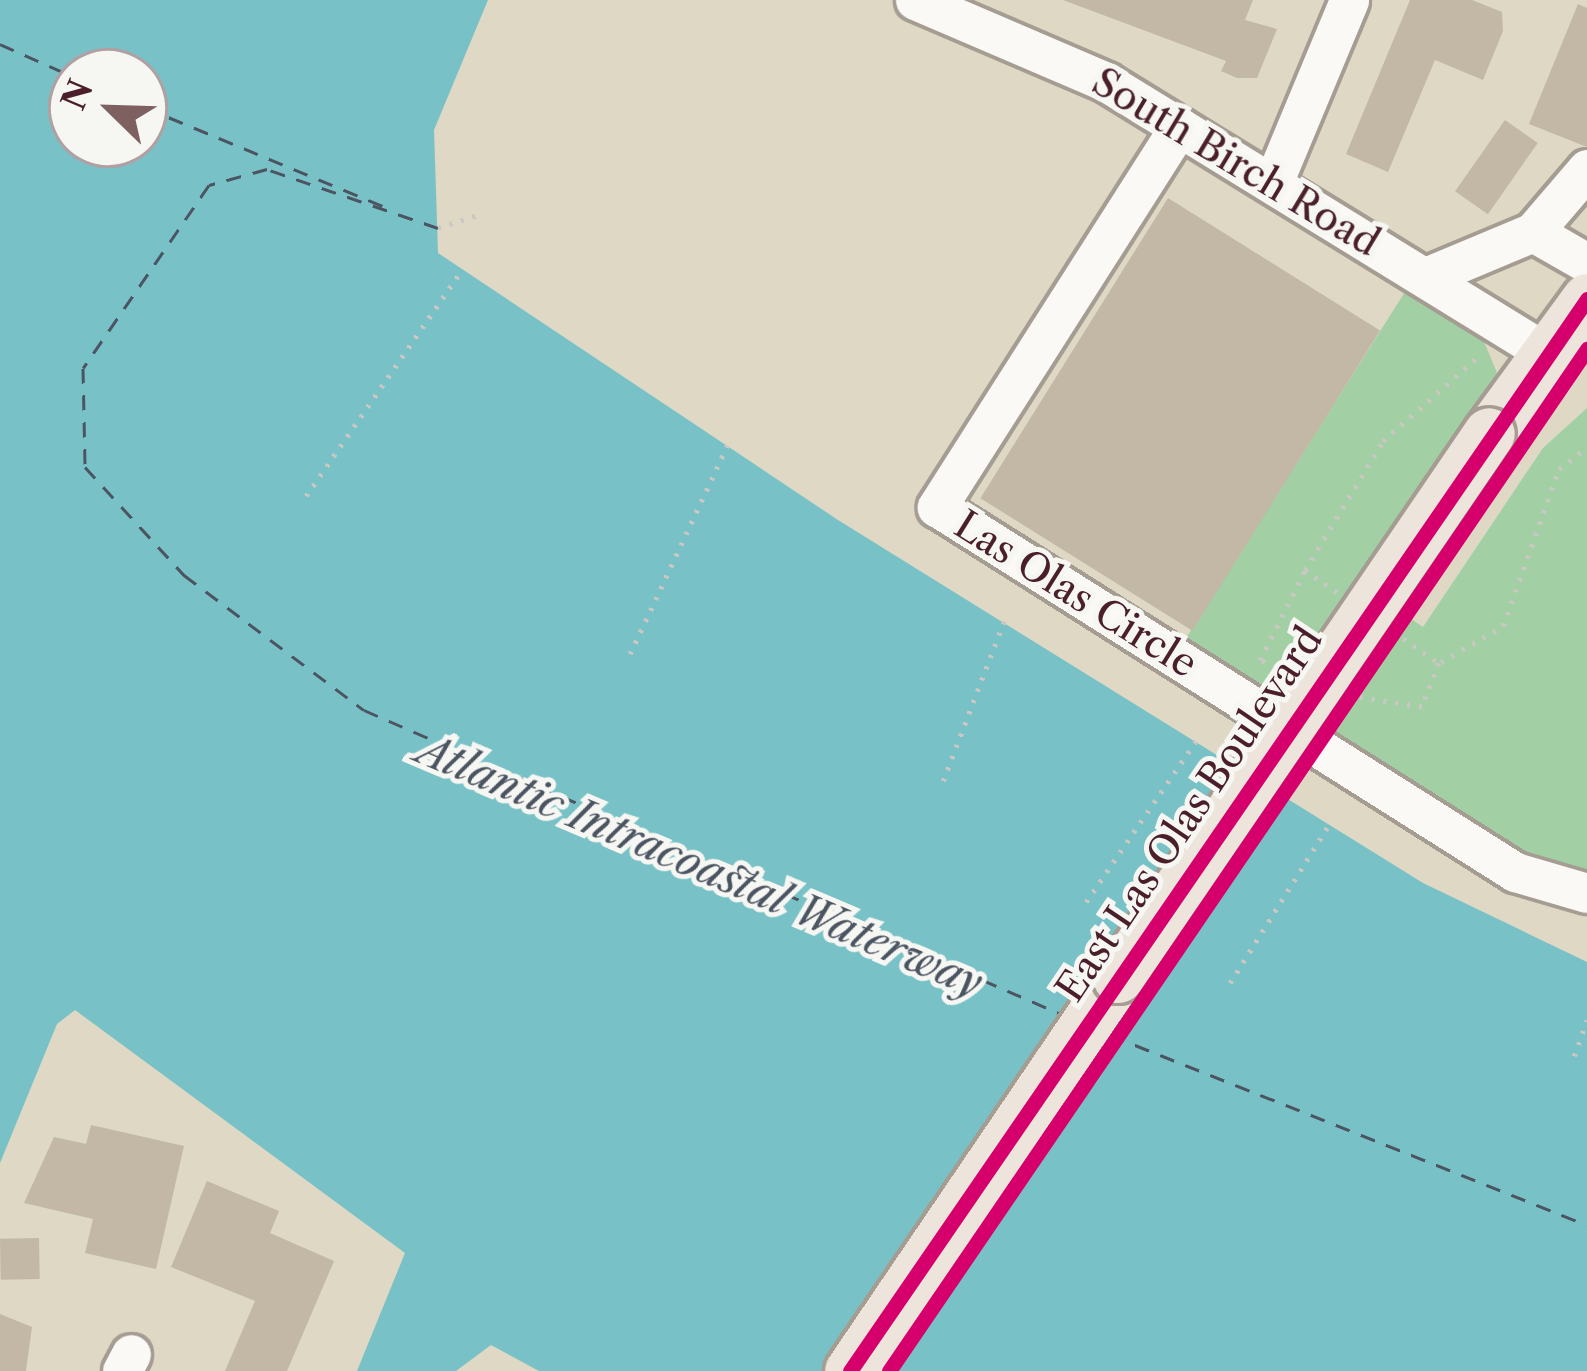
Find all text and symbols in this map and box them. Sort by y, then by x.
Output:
north arrow [48,48,168,168]
street label: South Birch Road [1084,58,1388,266]
text: N [53,74,102,116]
street label: Las Olas Circle [946,501,1206,687]
street label: East Las Olas Boulevard [1046,618,1332,1010]
water label: Atlantic Intracoastal Waterway [410,724,990,1008]

